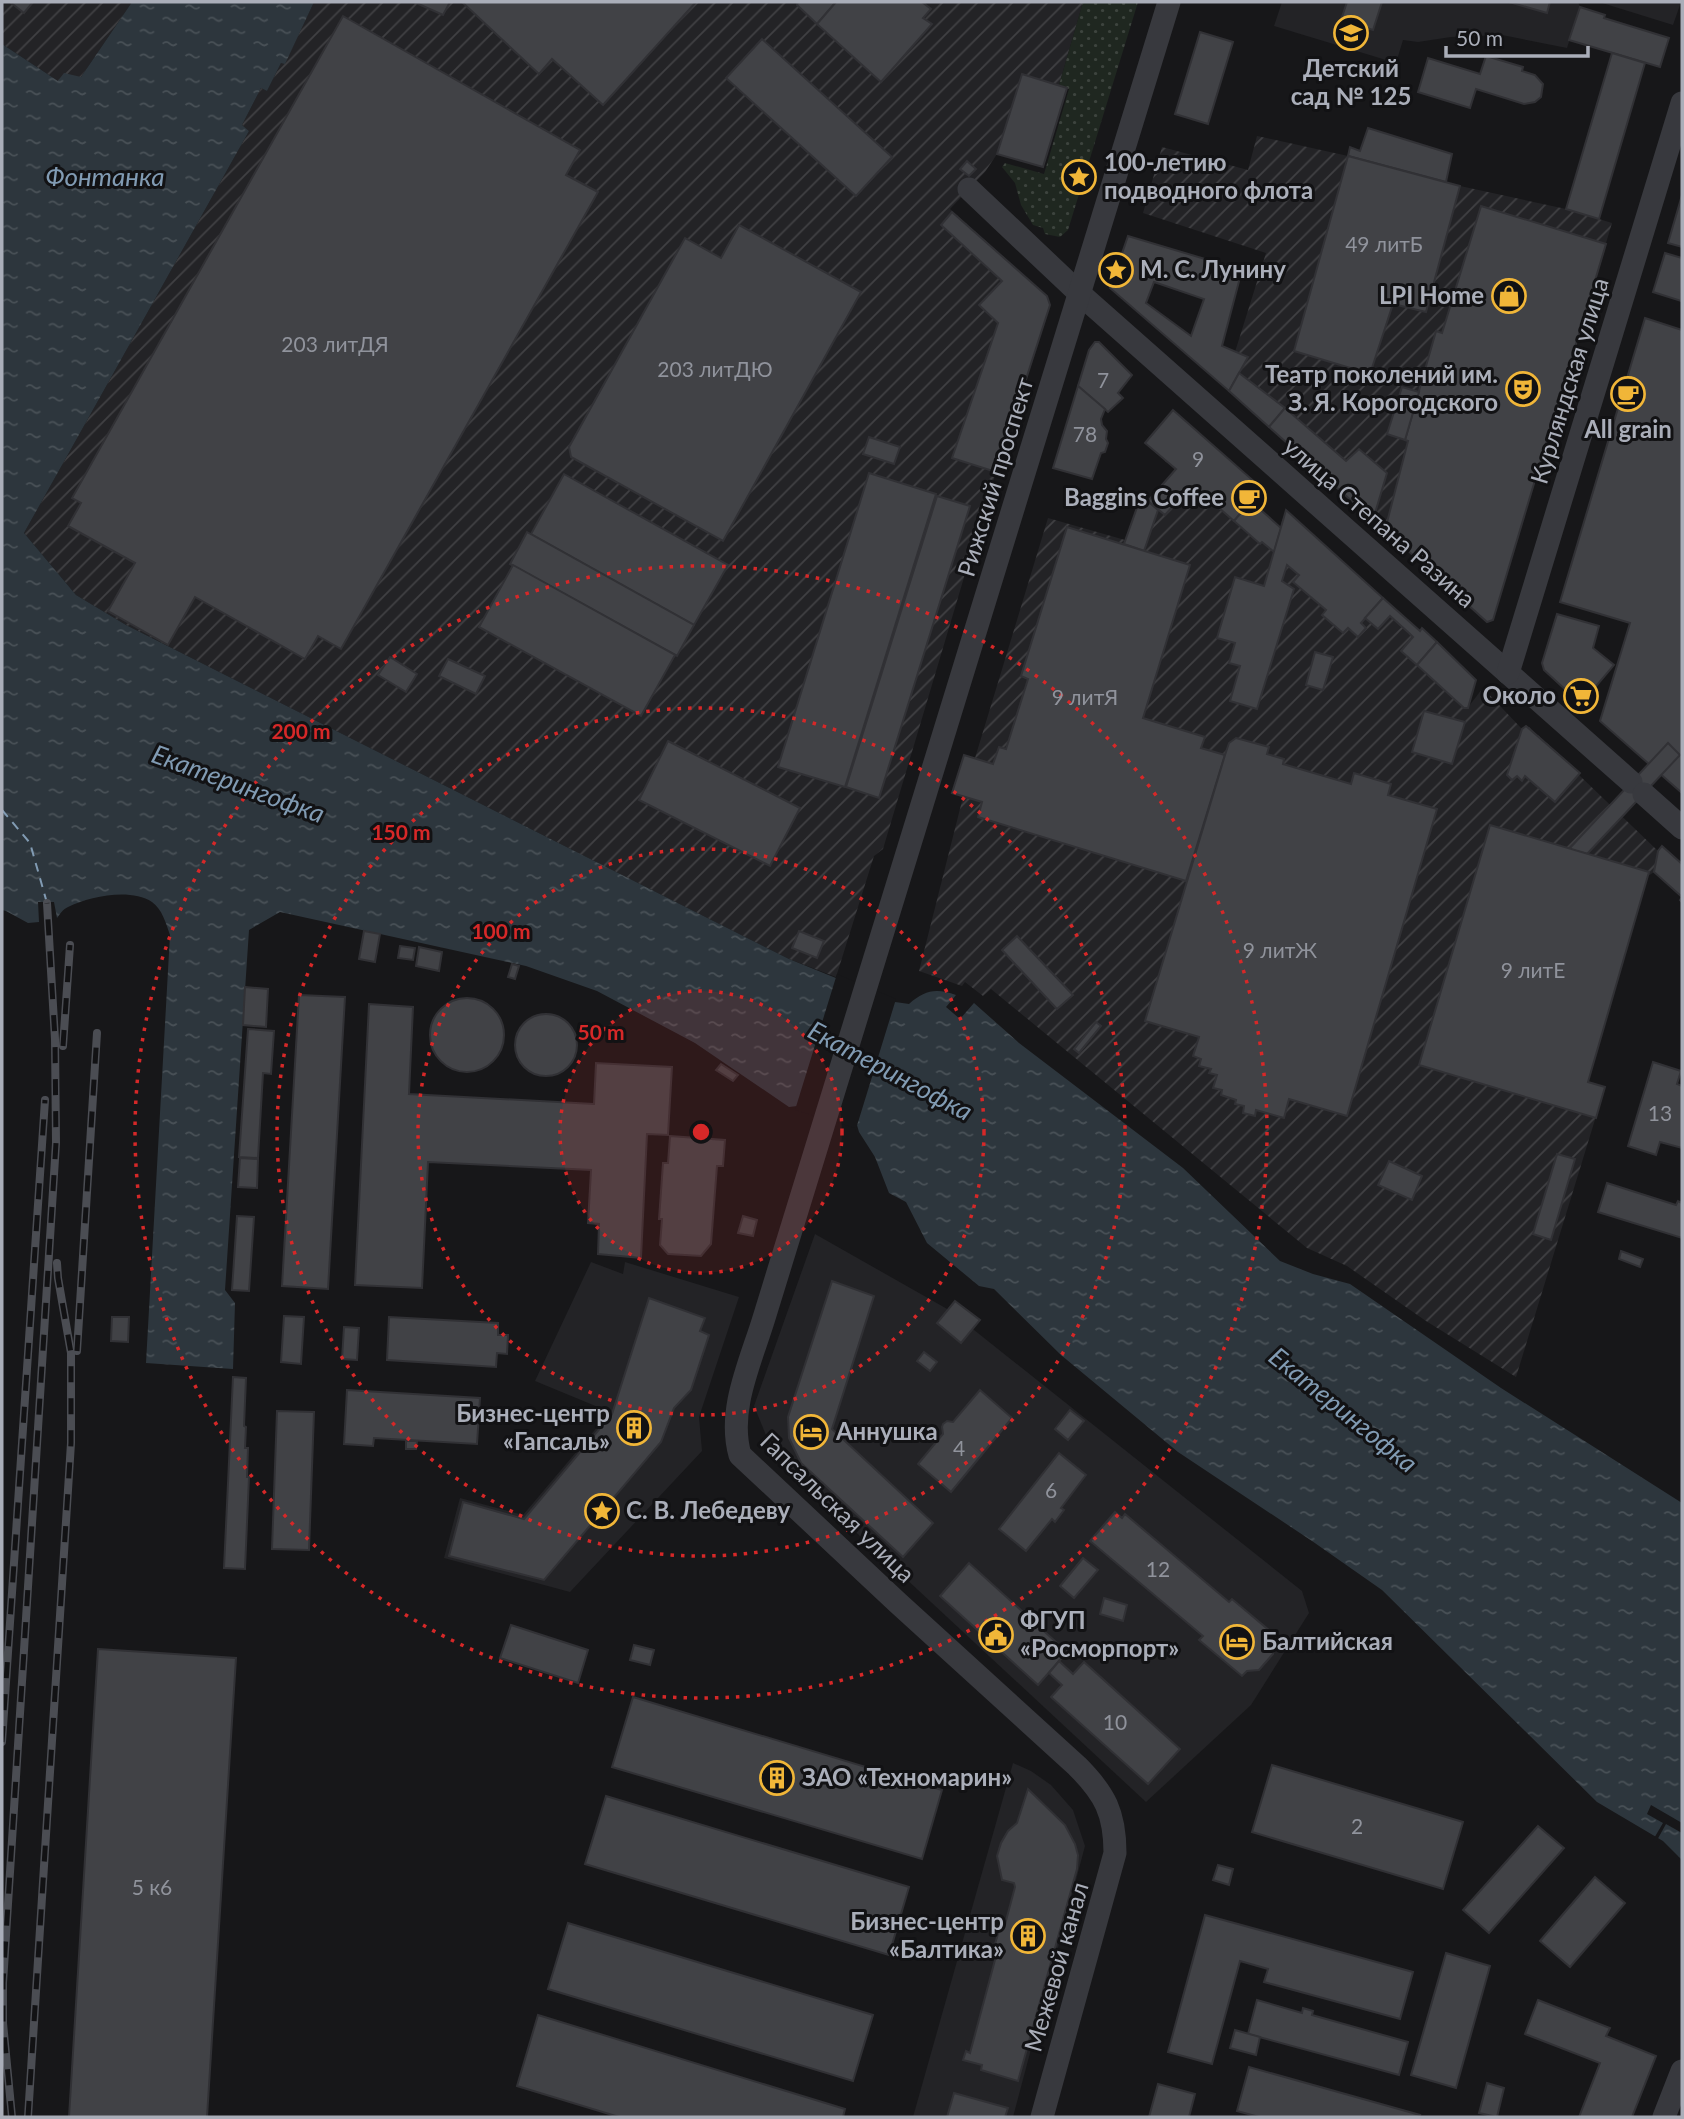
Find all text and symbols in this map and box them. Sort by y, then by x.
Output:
school or university icon: Детский сад № 125 [1332,14,1370,52]
scale bar [1446,14,1588,58]
text: 50 m [1456,25,1503,50]
place label: Детский сад № 125 [1291,53,1411,110]
place label: 100-летию подводного флота [1104,147,1313,204]
place icon: 100-летию подводного флота [1060,158,1098,196]
water label: Фонтанка [46,160,164,192]
house number: 49 литБ [1345,231,1423,256]
place icon: М. С. Лунину [1097,251,1135,289]
place label: М. С. Лунину [1140,254,1286,283]
street label: Курляндская улица [1523,274,1614,487]
shop icon: LPI Home [1490,277,1528,315]
place label: LPI Home [1379,280,1484,309]
house number: 203 литДЯ [281,331,389,356]
house number: 203 литДЮ [657,356,773,381]
place label: Театр поколений им. З. Я. Корогодского [1265,359,1498,416]
house number: 7 [1097,367,1109,392]
theatre icon: Театр поколений им. З. Я. Корогодского [1504,370,1542,408]
street label: Рижский проспект [950,373,1039,580]
cafe icon: All grain [1609,375,1647,413]
place label: All grain [1583,414,1672,443]
house number: 78 [1073,421,1097,446]
street label: улица Степана Разина [1278,431,1482,613]
house number: 9 [1192,446,1204,471]
cafe icon: Baggins Coffee [1230,479,1268,517]
place label: Baggins Coffee [1064,482,1224,511]
supermarket icon: Около [1562,677,1600,715]
place label: Около [1483,680,1556,709]
house number: 9 литЯ [1052,684,1118,709]
text: 200 m [271,718,331,743]
water label: Екатерингофка [148,737,329,829]
text: 150 m [371,819,431,844]
text: 100 m [471,918,531,943]
house number: 9 литЖ [1243,937,1317,962]
house number: 9 литЕ [1501,957,1565,982]
water label: Екатерингофка [803,1013,978,1127]
text: 50 m [577,1019,625,1044]
house number: 13 [1648,1100,1672,1125]
centre of rings [689,1120,713,1144]
water label: Екатерингофка [1263,1340,1424,1479]
place label: Бизнес-центр «Гапсаль» [456,1398,610,1455]
building icon: Бизнес-центр «Гапсаль» [615,1409,653,1447]
hotel icon: Аннушка [792,1413,830,1451]
place label: Аннушка [835,1416,938,1445]
street label: Гапсальская улица [755,1426,921,1588]
house number: 4 [953,1435,965,1460]
house number: 6 [1045,1477,1057,1502]
place icon: С. В. Лебедеву [583,1492,621,1530]
place label: С. В. Лебедеву [626,1495,791,1524]
house number: 12 [1146,1556,1170,1581]
place label: ФГУП «Росморпорт» [1020,1605,1179,1662]
public building icon: ФГУП «Росморпорт» [977,1616,1015,1654]
hotel icon: Балтийская [1218,1623,1256,1661]
place label: Балтийская [1262,1626,1393,1655]
house number: 10 [1103,1709,1127,1734]
building icon: ЗАО «Техномарин» [758,1759,796,1797]
place label: ЗАО «Техномарин» [802,1762,1012,1791]
house number: 2 [1351,1813,1363,1838]
house number: 5 к6 [132,1874,172,1899]
street label: Межевой канал [1018,1879,1094,2055]
place label: Бизнес-центр «Балтика» [850,1906,1004,1963]
building icon: Бизнес-центр «Балтика» [1009,1917,1047,1955]

